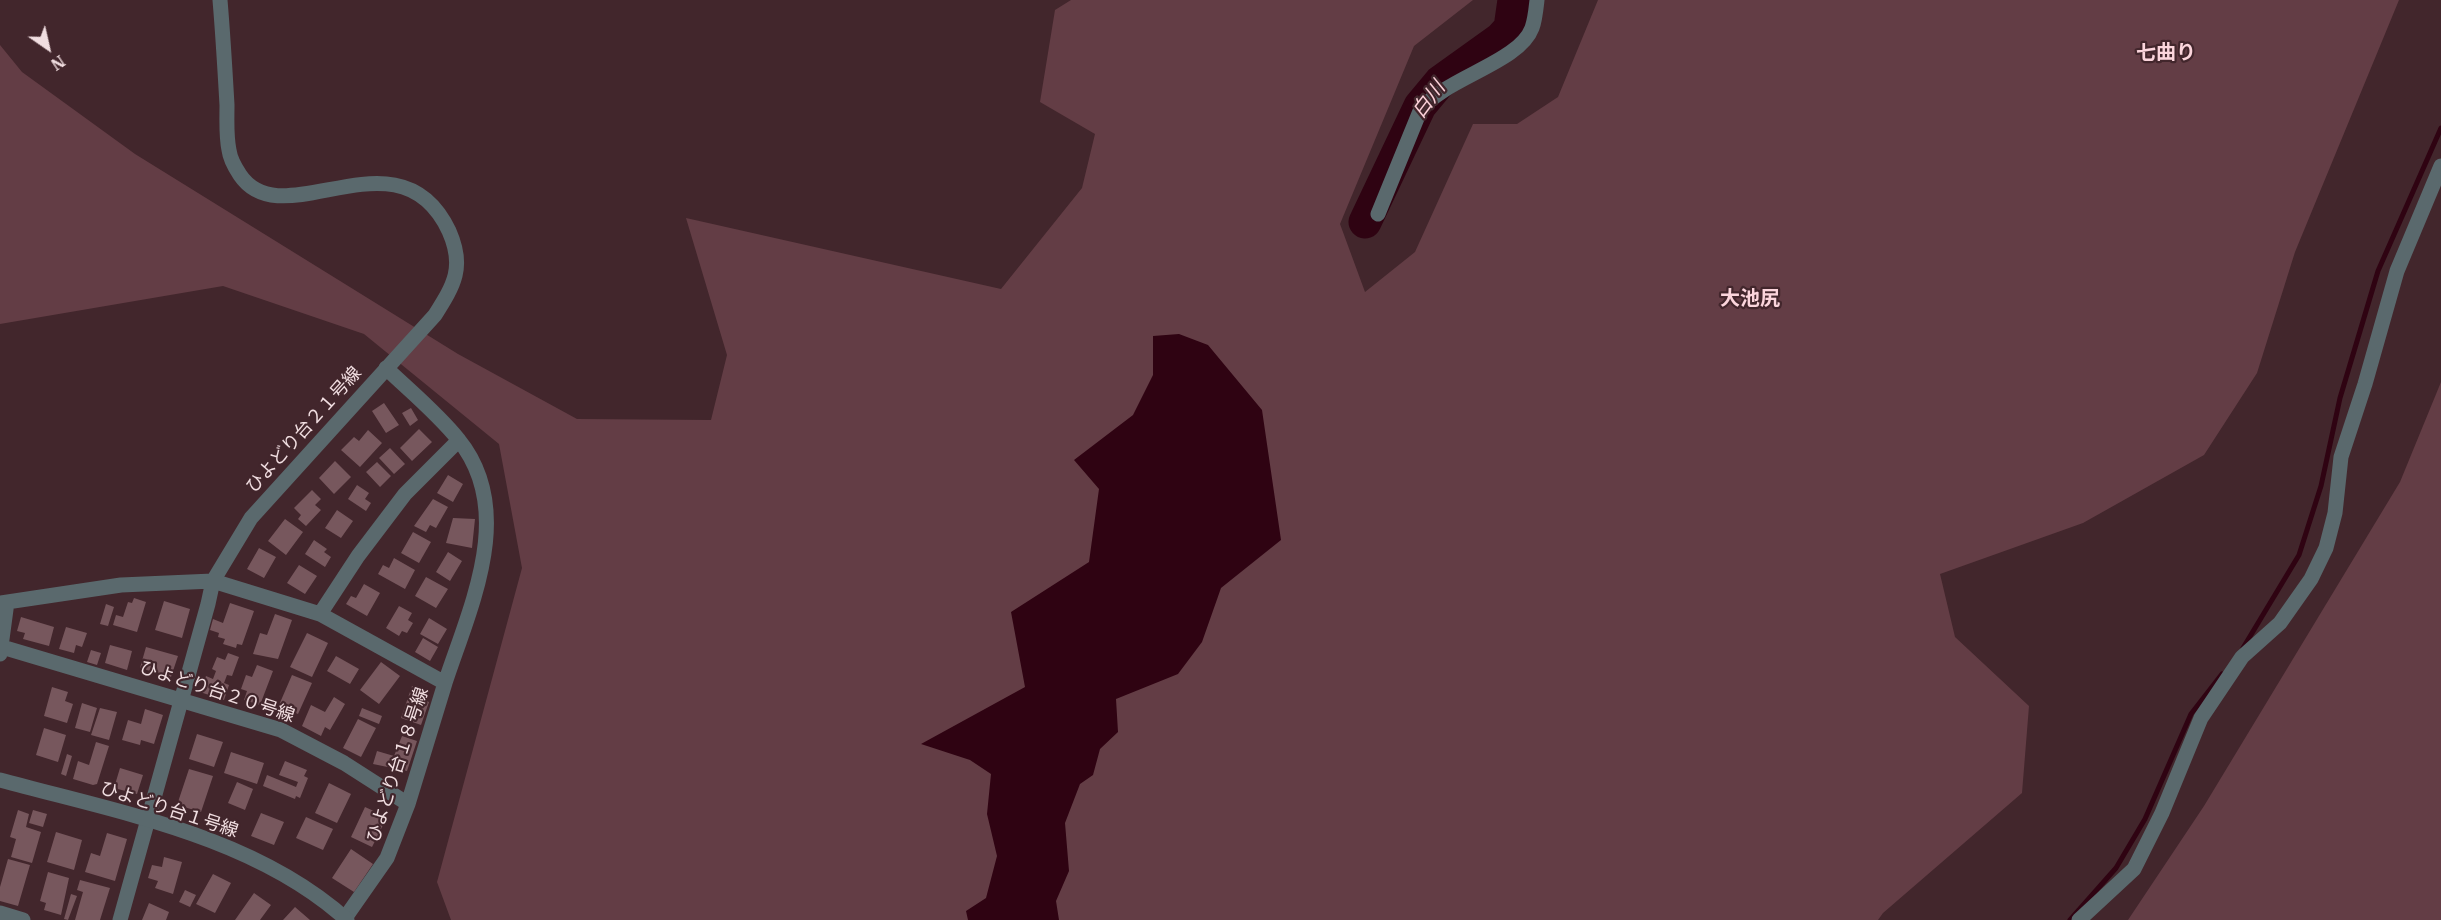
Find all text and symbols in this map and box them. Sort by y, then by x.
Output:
north arrow [18,18,78,78]
district label: 七曲り [2136,41,2196,65]
text: N [47,51,69,75]
water label: 白川 [1407,77,1451,123]
district label: 大池尻 [1720,287,1780,311]
street label: ひよどり台２１号線 [242,363,366,497]
street label: ひよどり台２０号線 [137,657,297,727]
street label: ひよどり台１８号線 [363,685,433,845]
street label: ひよどり台１号線 [97,777,241,843]

